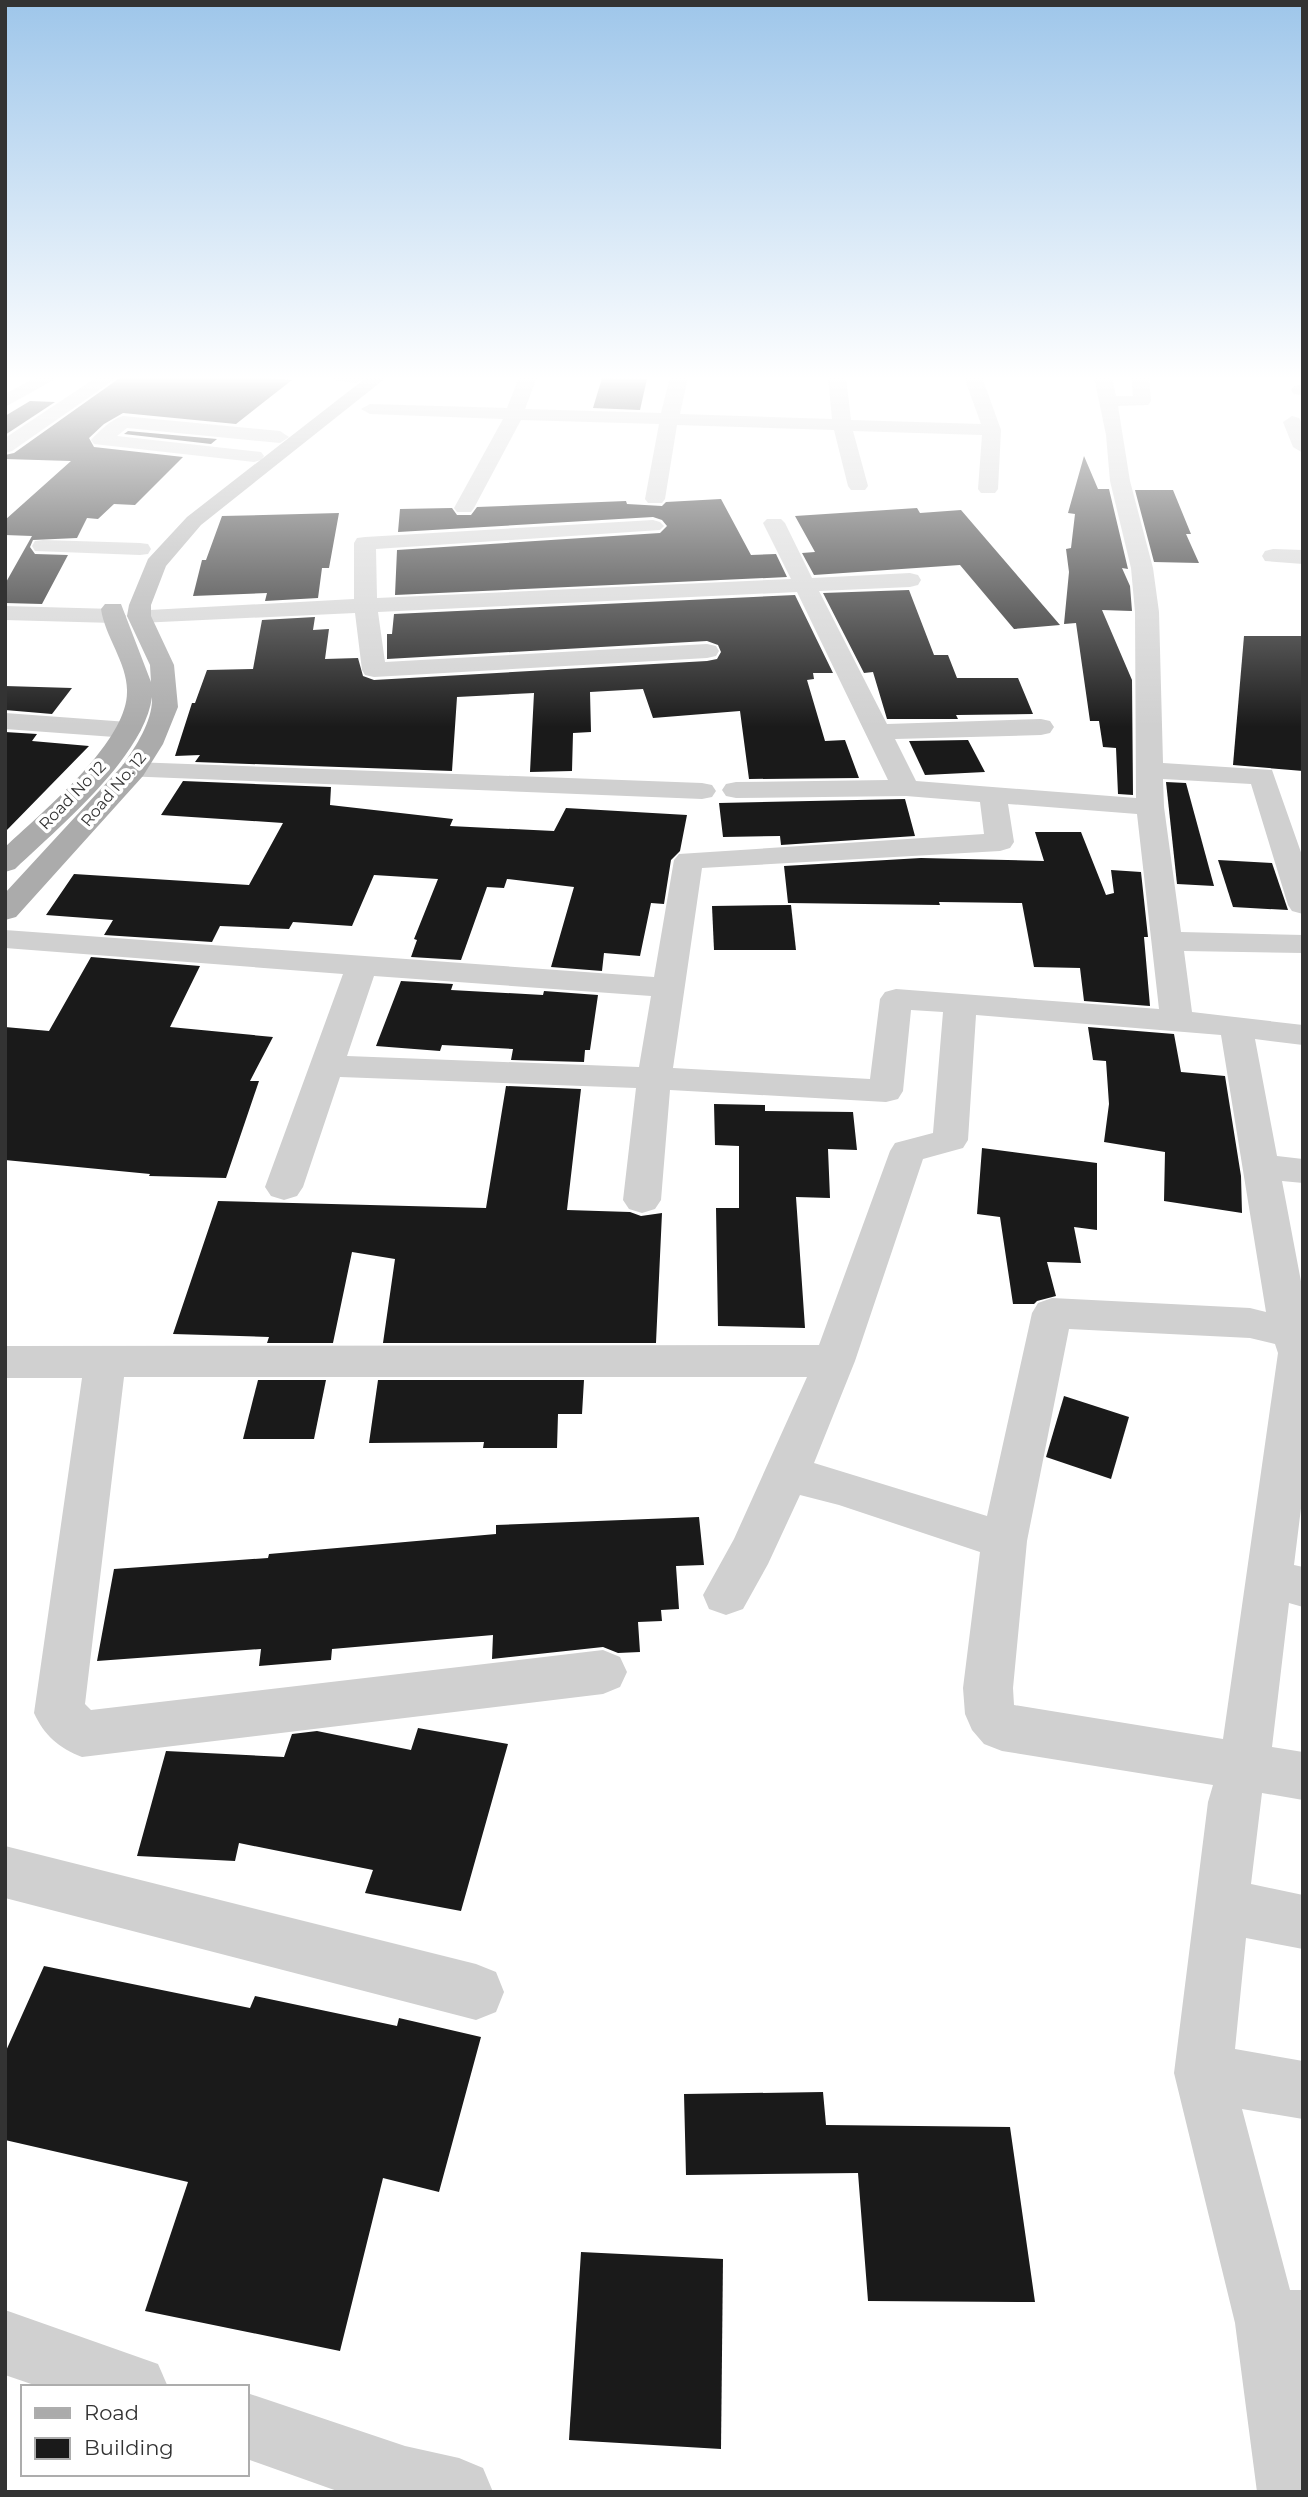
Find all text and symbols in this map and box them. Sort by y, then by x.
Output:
street label: Road No. 12 [77,748,150,830]
street label: Road No 12 [35,757,110,834]
legend [21,2385,248,2476]
text: Road [84,2400,139,2425]
text: Building [84,2435,174,2460]

